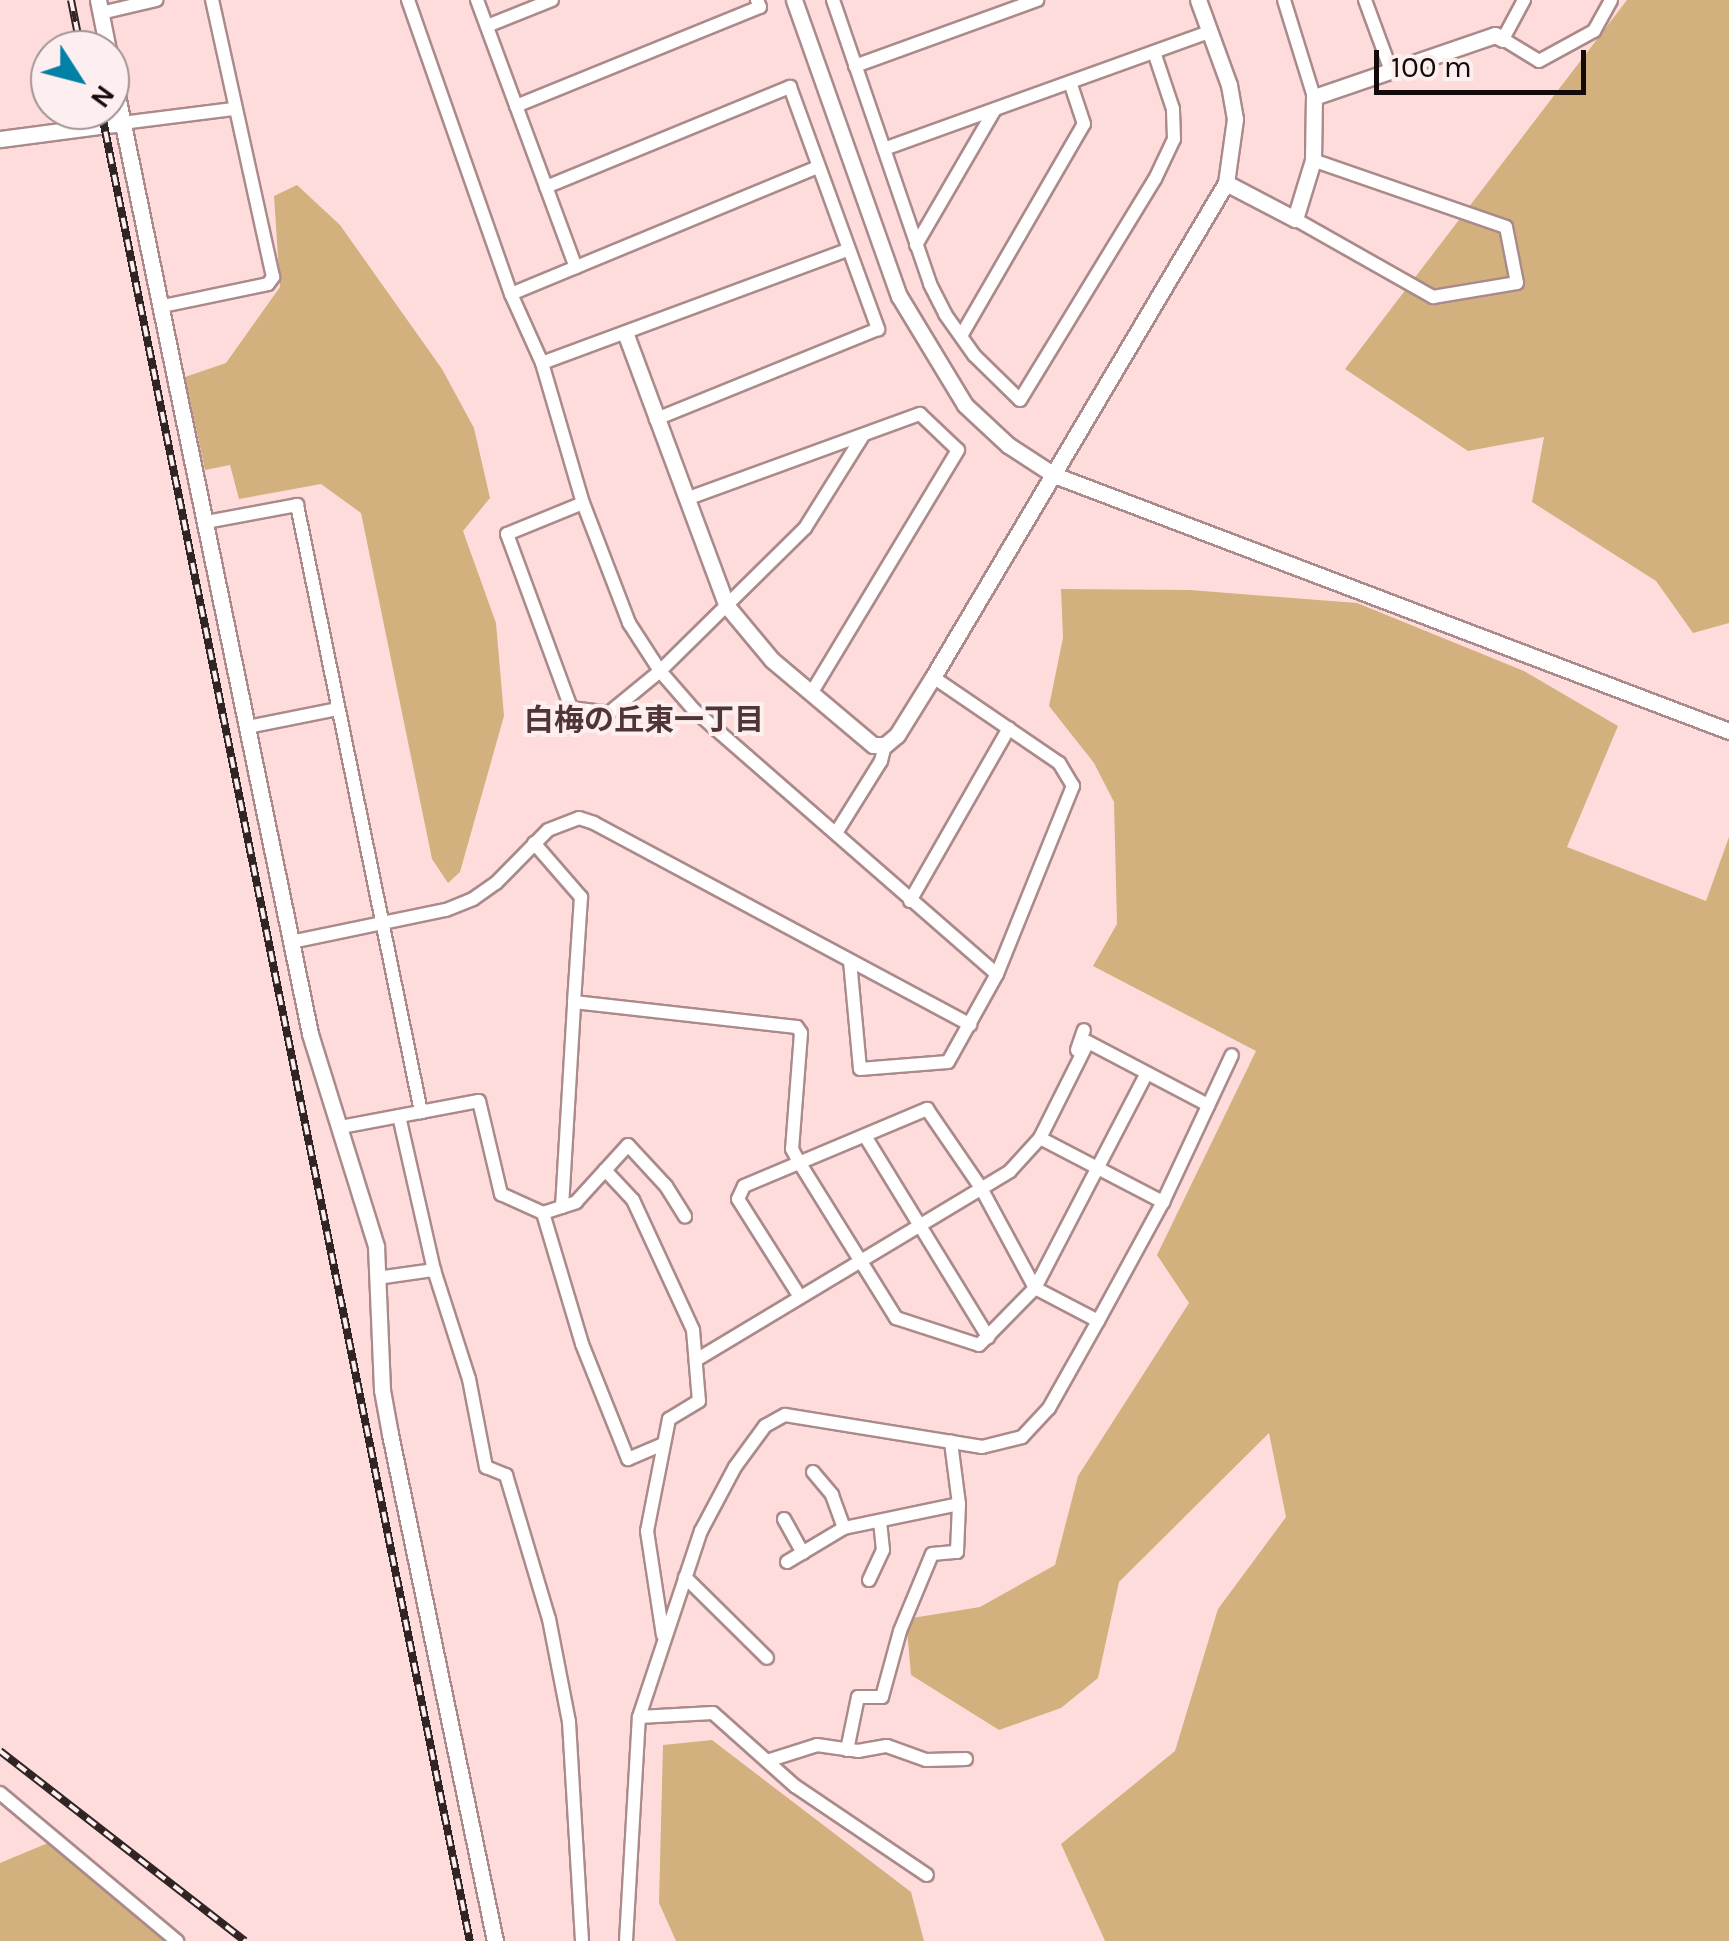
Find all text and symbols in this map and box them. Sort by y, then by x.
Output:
north arrow [30,30,130,130]
scale bar [1379,30,1592,92]
text: 100 m [1391,49,1472,85]
text: N [84,79,122,115]
district label: 白梅の丘東一丁目 [524,702,764,738]

